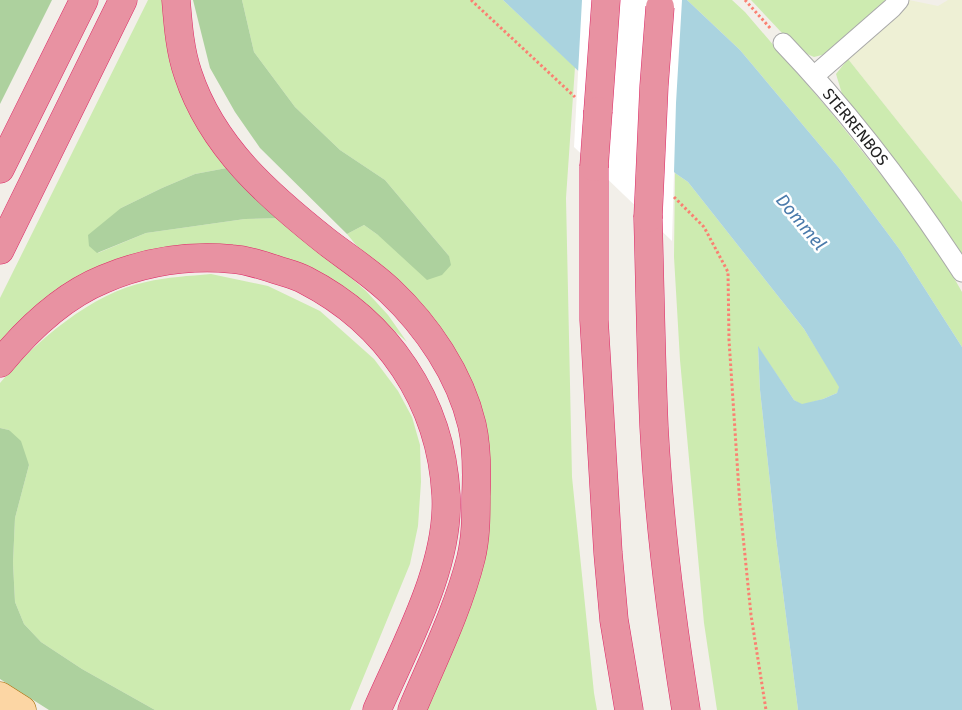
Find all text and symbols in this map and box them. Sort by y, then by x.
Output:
street label: STERRENBOS [819,84,893,169]
water label: Dommel [771,189,831,255]

